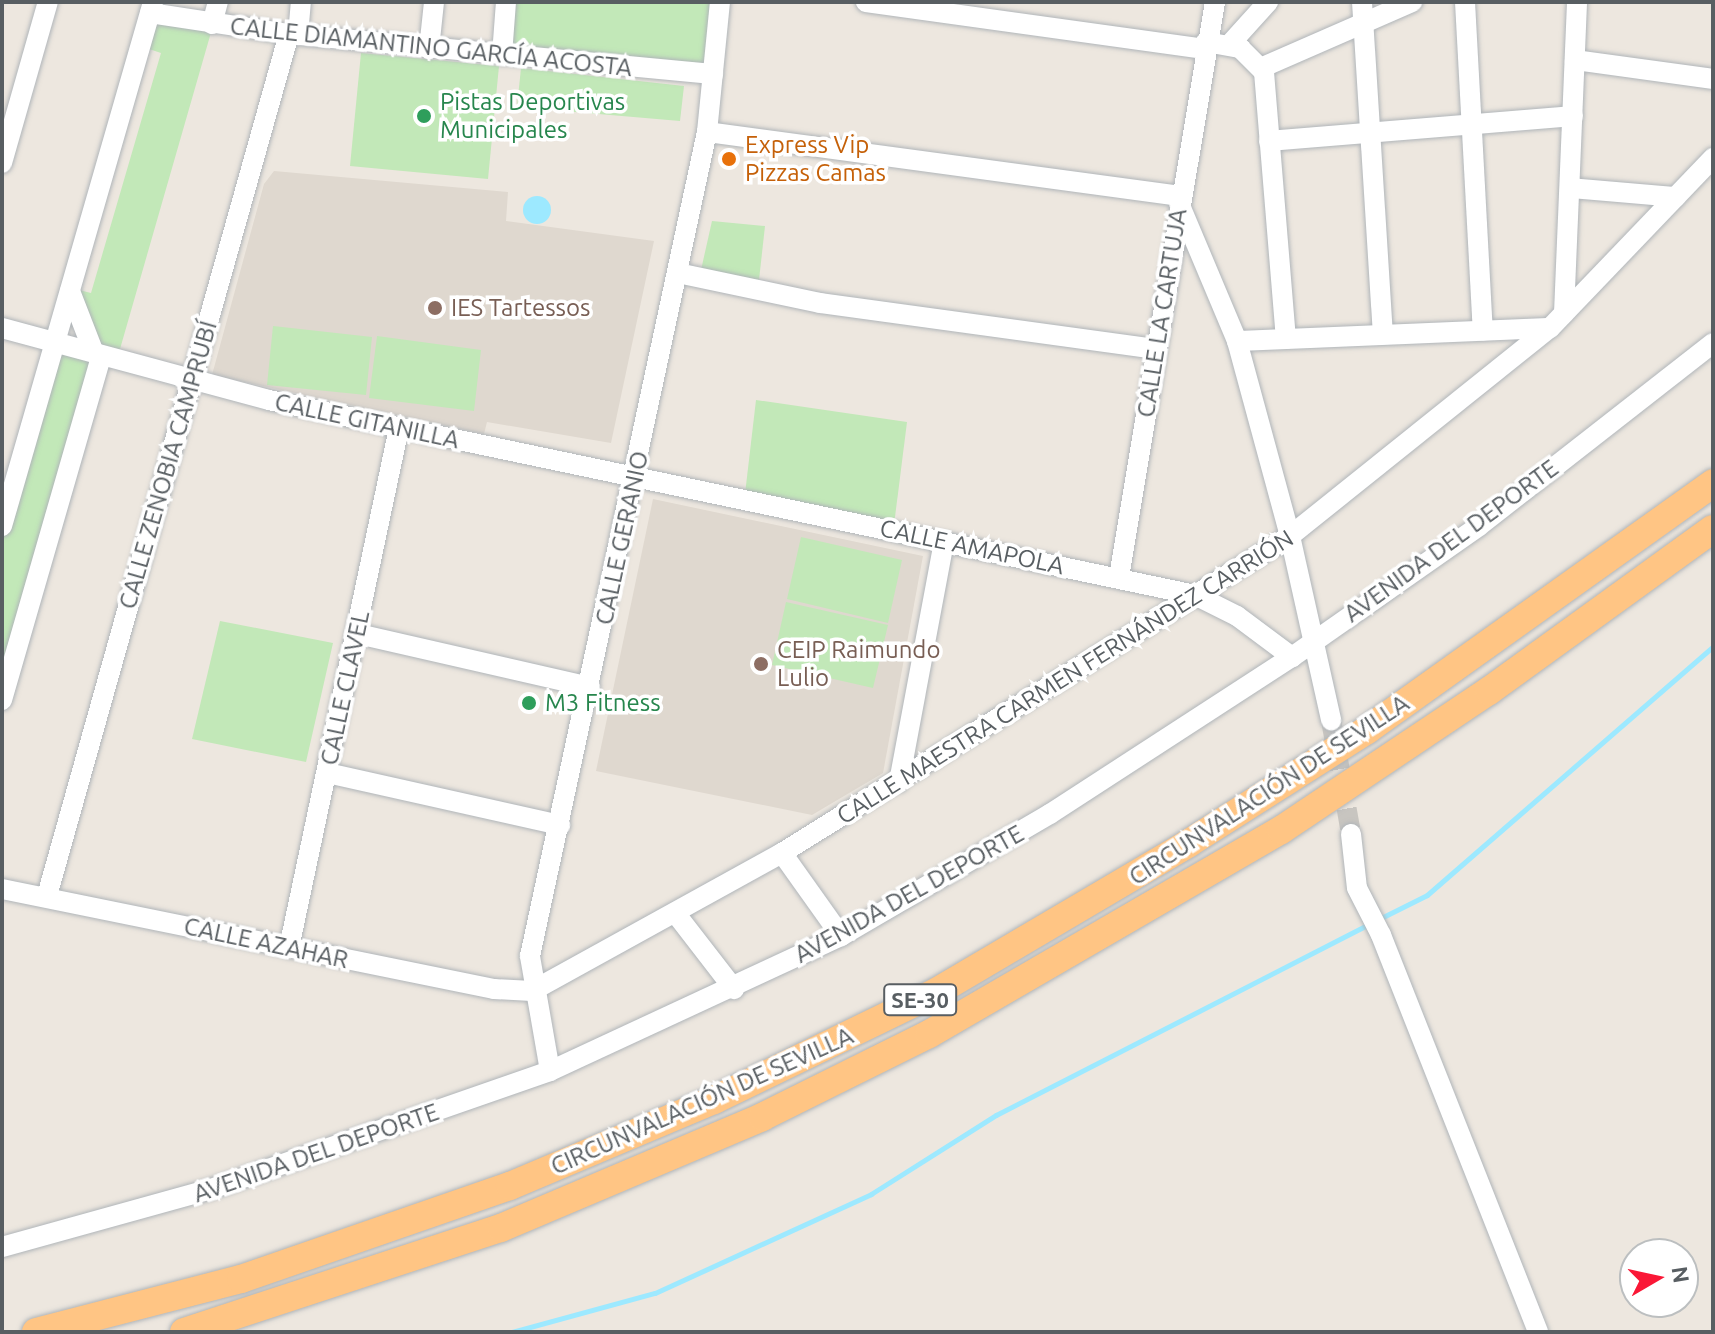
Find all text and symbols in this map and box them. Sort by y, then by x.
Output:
street label: CALLE DIAMANTINO GARCÍA ACOSTA [229,12,633,82]
place label: Pistas Deportivas Municipales [440,88,625,144]
marker: Pistas Deportivas Municipales [415,107,433,125]
place label: Express Vip Pizzas Camas [745,131,886,187]
marker: Express Vip Pizzas Camas [720,150,738,168]
street label: CALLE LA CARTUJA [1131,206,1193,420]
place label: IES Tartessos [451,294,590,322]
marker: IES Tartessos [426,299,444,317]
street label: CALLE ZENOBIA CAMPRUBÍ [113,318,223,612]
street label: CALLE GITANILLA [272,387,462,455]
street label: CALLE GERANIO [590,449,654,627]
street label: AVENIDA DEL DEPORTE [1338,454,1564,628]
street label: CALLE AMAPOLA [877,513,1067,581]
street label: CALLE MAESTRA CARMEN FERNÁNDEZ CARRIÓN [831,524,1299,830]
street label: CALLE CLAVEL [315,608,375,768]
place label: CEIP Raimundo Lulio [777,636,940,692]
marker: CEIP Raimundo Lulio [752,655,770,673]
place label: M3 Fitness [545,689,661,717]
street label: CIRCUNVALACIÓN DE SEVILLA [1124,689,1414,891]
marker: M3 Fitness [520,694,538,712]
street label: AVENIDA DEL DEPORTE [789,819,1029,969]
street label: CALLE AZAHAR [181,912,351,974]
road number: SE-30 [882,982,958,1018]
street label: CIRCUNVALACIÓN DE SEVILLA [546,1021,858,1181]
street label: AVENIDA DEL DEPORTE [190,1097,442,1209]
north arrow [1619,1238,1699,1318]
text: N [1668,1264,1695,1285]

